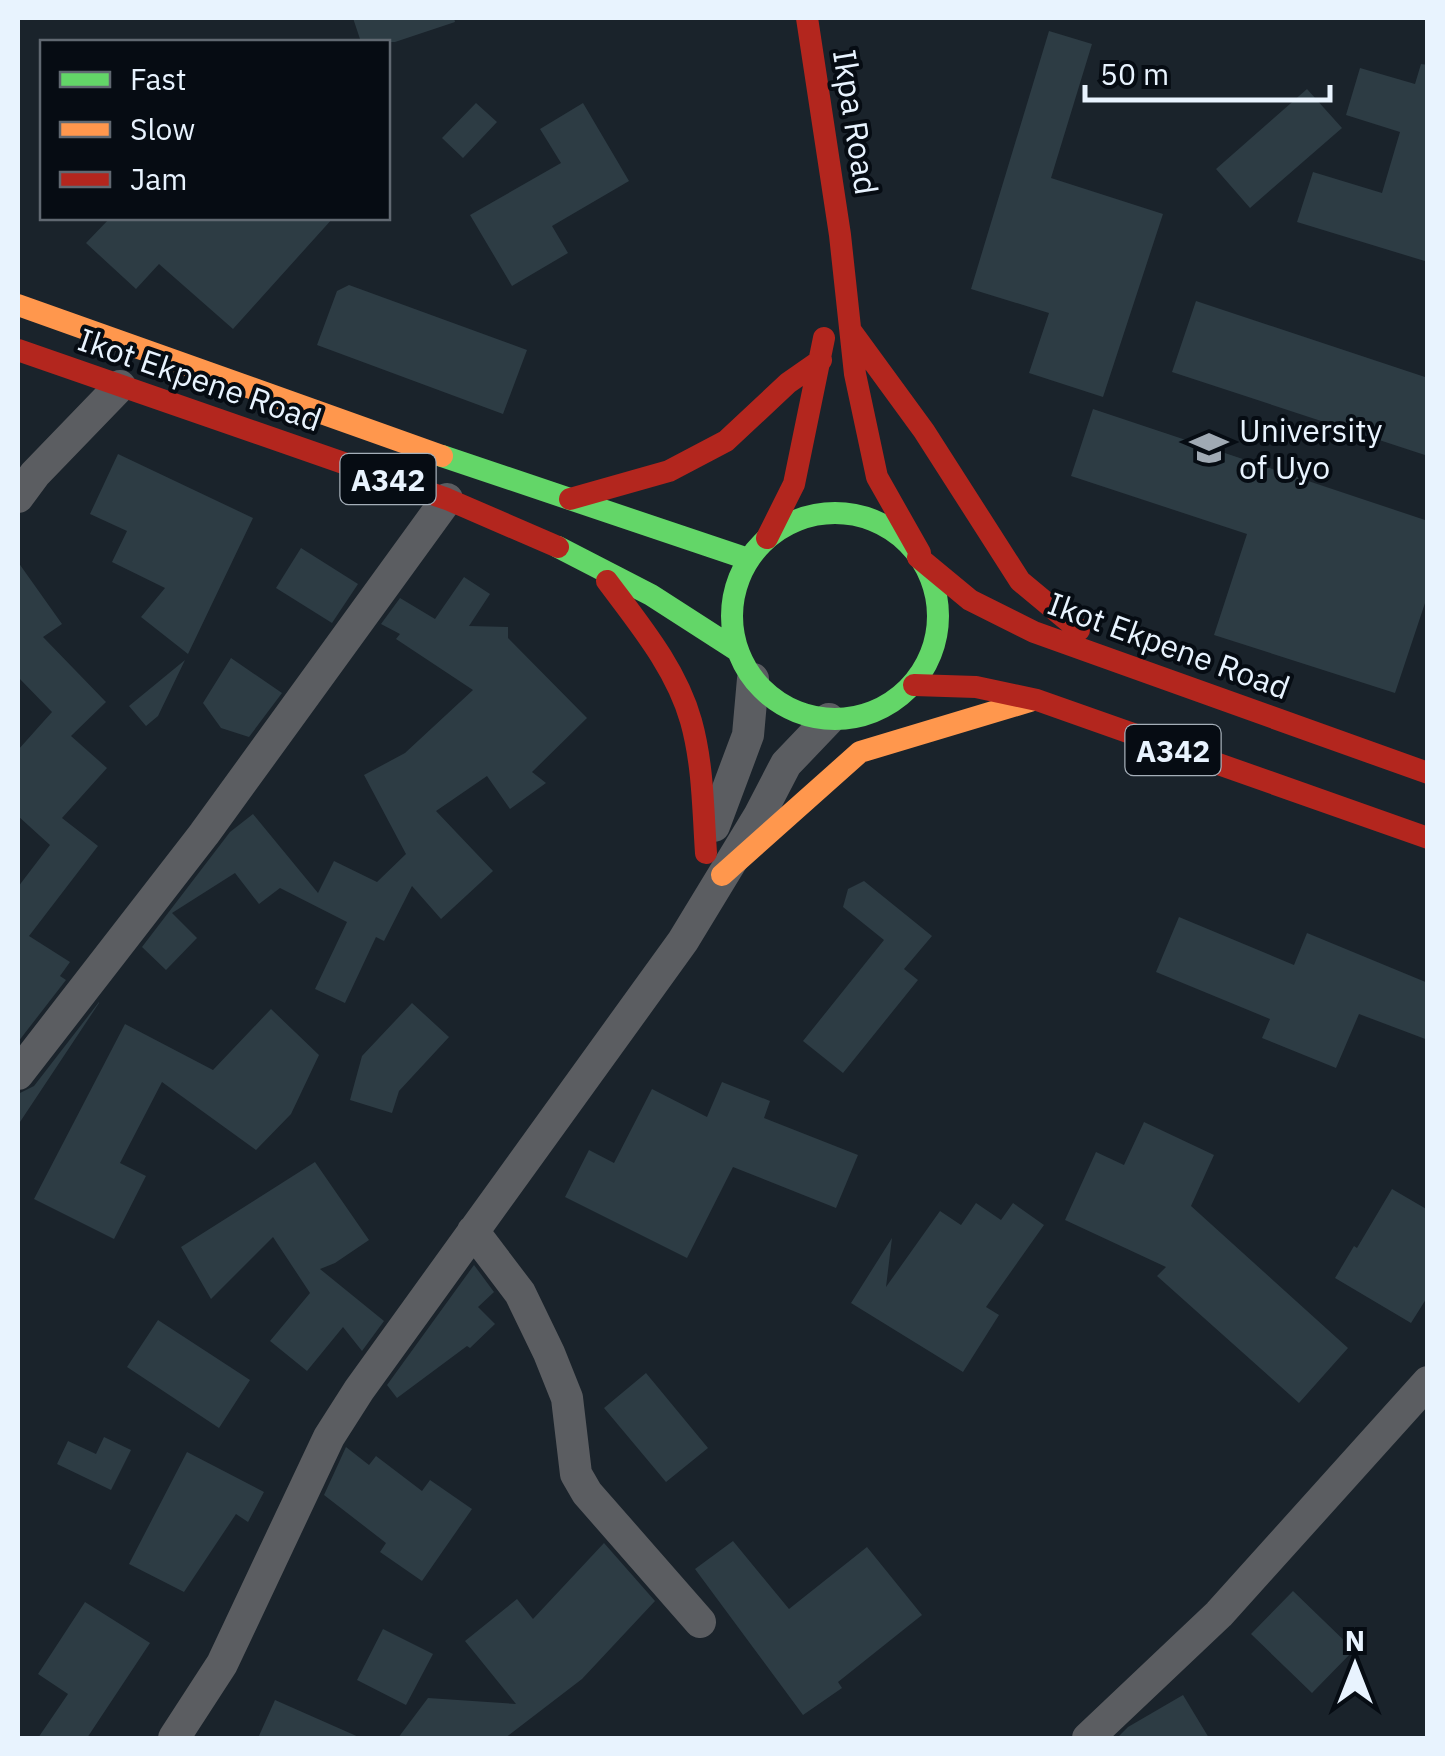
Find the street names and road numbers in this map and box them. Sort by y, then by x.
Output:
street label: Ikpa Road [824,46,888,198]
street label: Ikot Ekpene Road [73,318,327,440]
road number: A342 [340,454,436,504]
street label: Ikot Ekpene Road [1042,582,1296,708]
road number: A342 [1126,725,1220,775]

